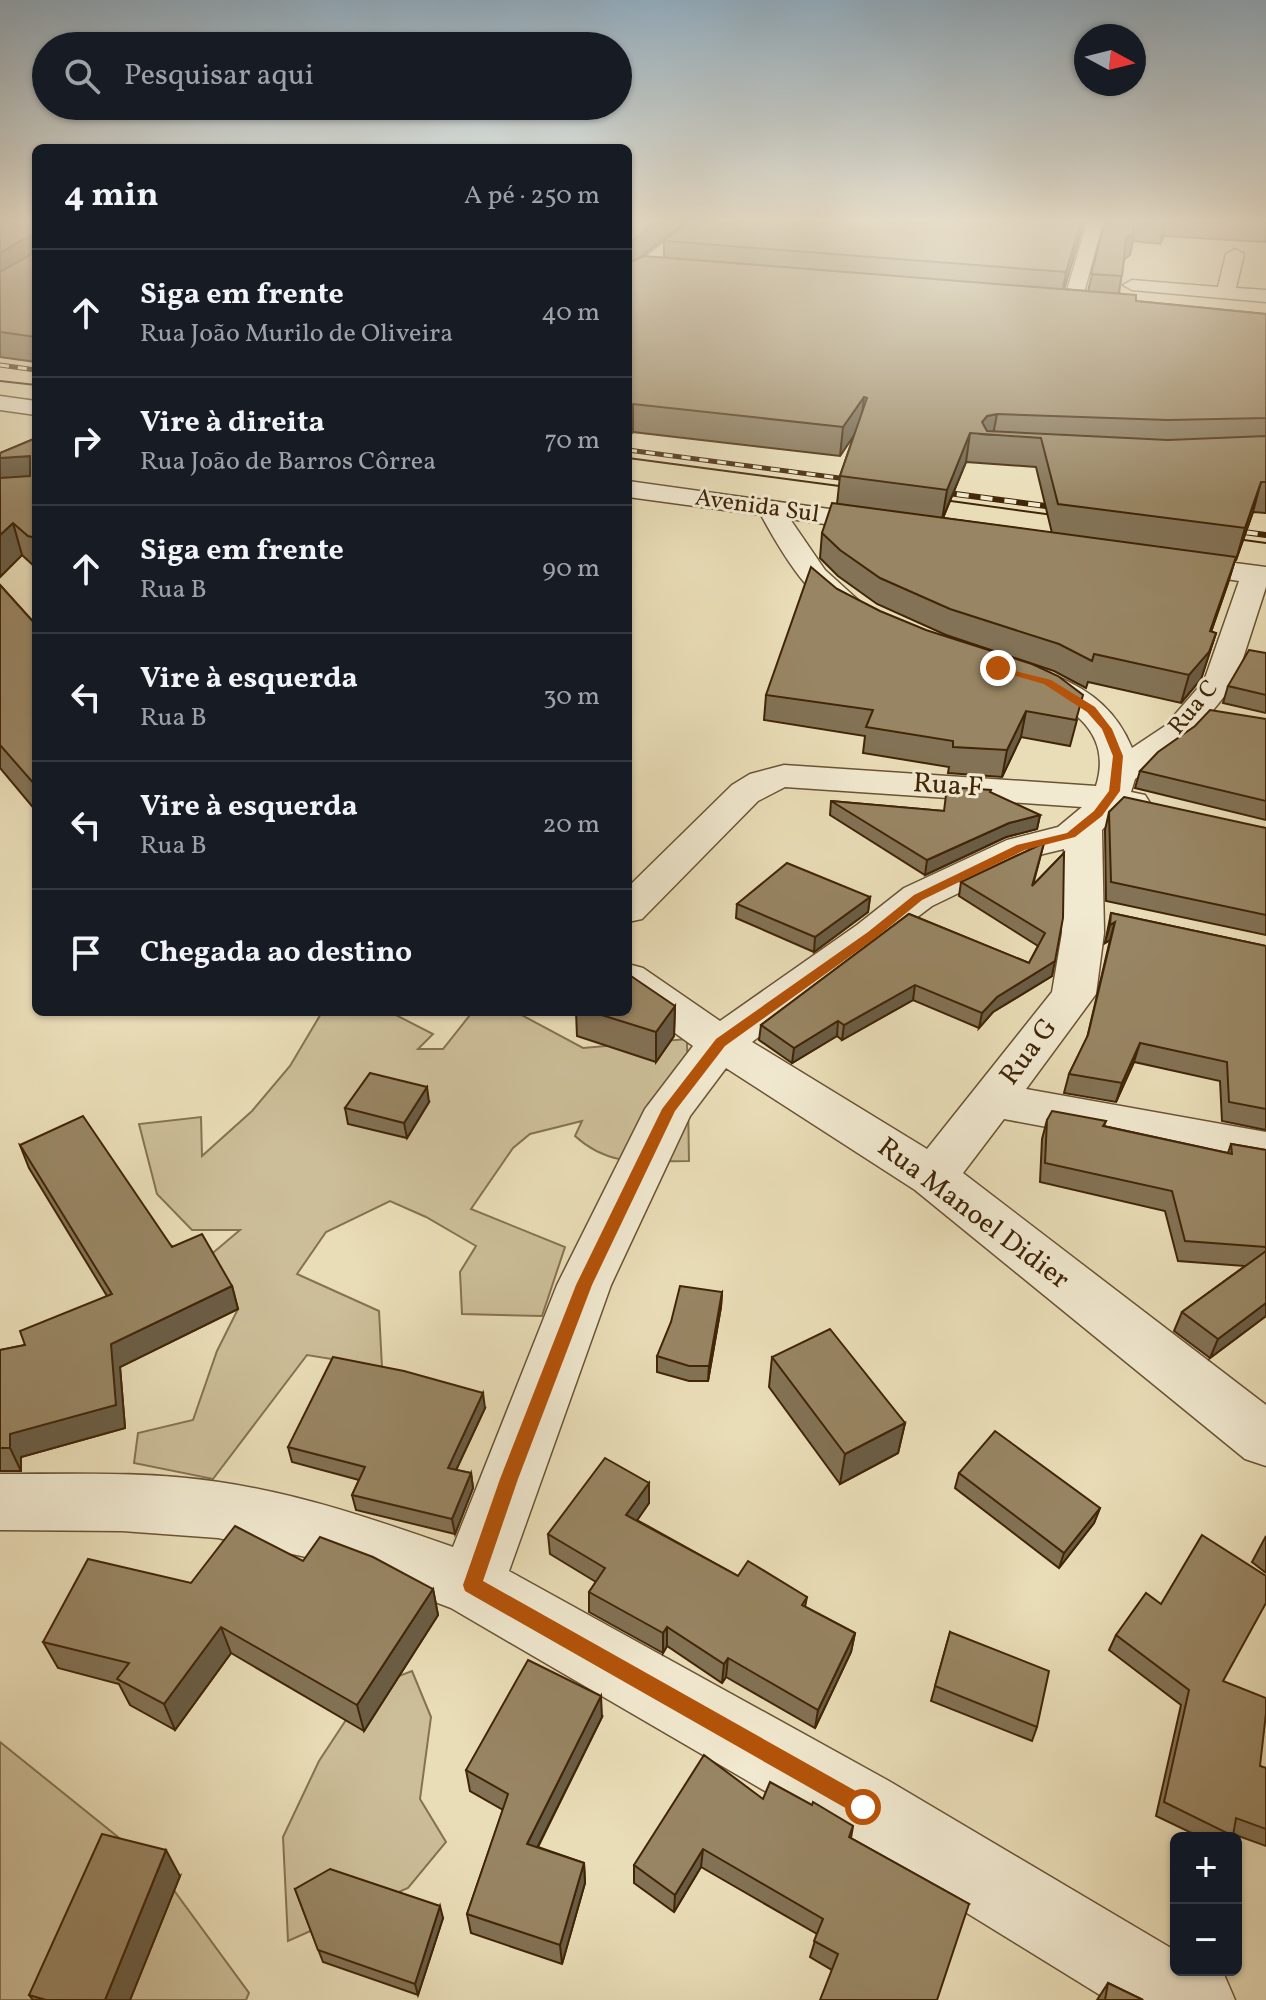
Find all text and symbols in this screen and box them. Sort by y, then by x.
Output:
north arrow [1074,24,1146,96]
search box [32,32,632,120]
icon: search [60,54,104,98]
text: Pesquisar aqui [124,55,314,97]
text: 4 min [64,173,159,220]
text: A pé · 250 m [464,178,600,214]
text: Siga em frente [140,274,344,316]
icon: ahead [64,291,108,335]
text: 40 m [541,295,600,331]
text: Rua João Murilo de Oliveira [140,316,453,352]
text: Vire à direita [140,402,325,444]
icon: right [64,419,108,463]
text: 70 m [545,423,600,459]
text: Rua João de Barros Côrrea [140,444,436,480]
street label: Avenida Sul [693,481,821,533]
text: Siga em frente [140,530,344,572]
icon: ahead [64,547,108,591]
text: 90 m [542,551,600,587]
text: Rua B [140,572,207,608]
route end [980,650,1016,686]
text: Vire à esquerda [140,658,358,700]
street label: Rua C [1161,673,1227,743]
icon: left [64,675,108,719]
text: 30 m [543,679,600,715]
text: Rua B [140,700,207,736]
street label: Rua F [912,764,984,808]
text: Vire à esquerda [140,786,358,828]
icon: left [64,803,108,847]
text: 20 m [542,807,600,843]
text: Rua B [140,828,207,864]
icon: arrive [64,931,108,975]
text: Chegada ao destino [140,932,412,974]
street label: Rua G [991,1010,1067,1094]
street label: Rua Manoel Didier [869,1129,1077,1299]
route start [845,1789,881,1825]
map controls [1170,1832,1242,1976]
button: + [1170,1832,1242,1904]
button: − [1170,1904,1242,1976]

